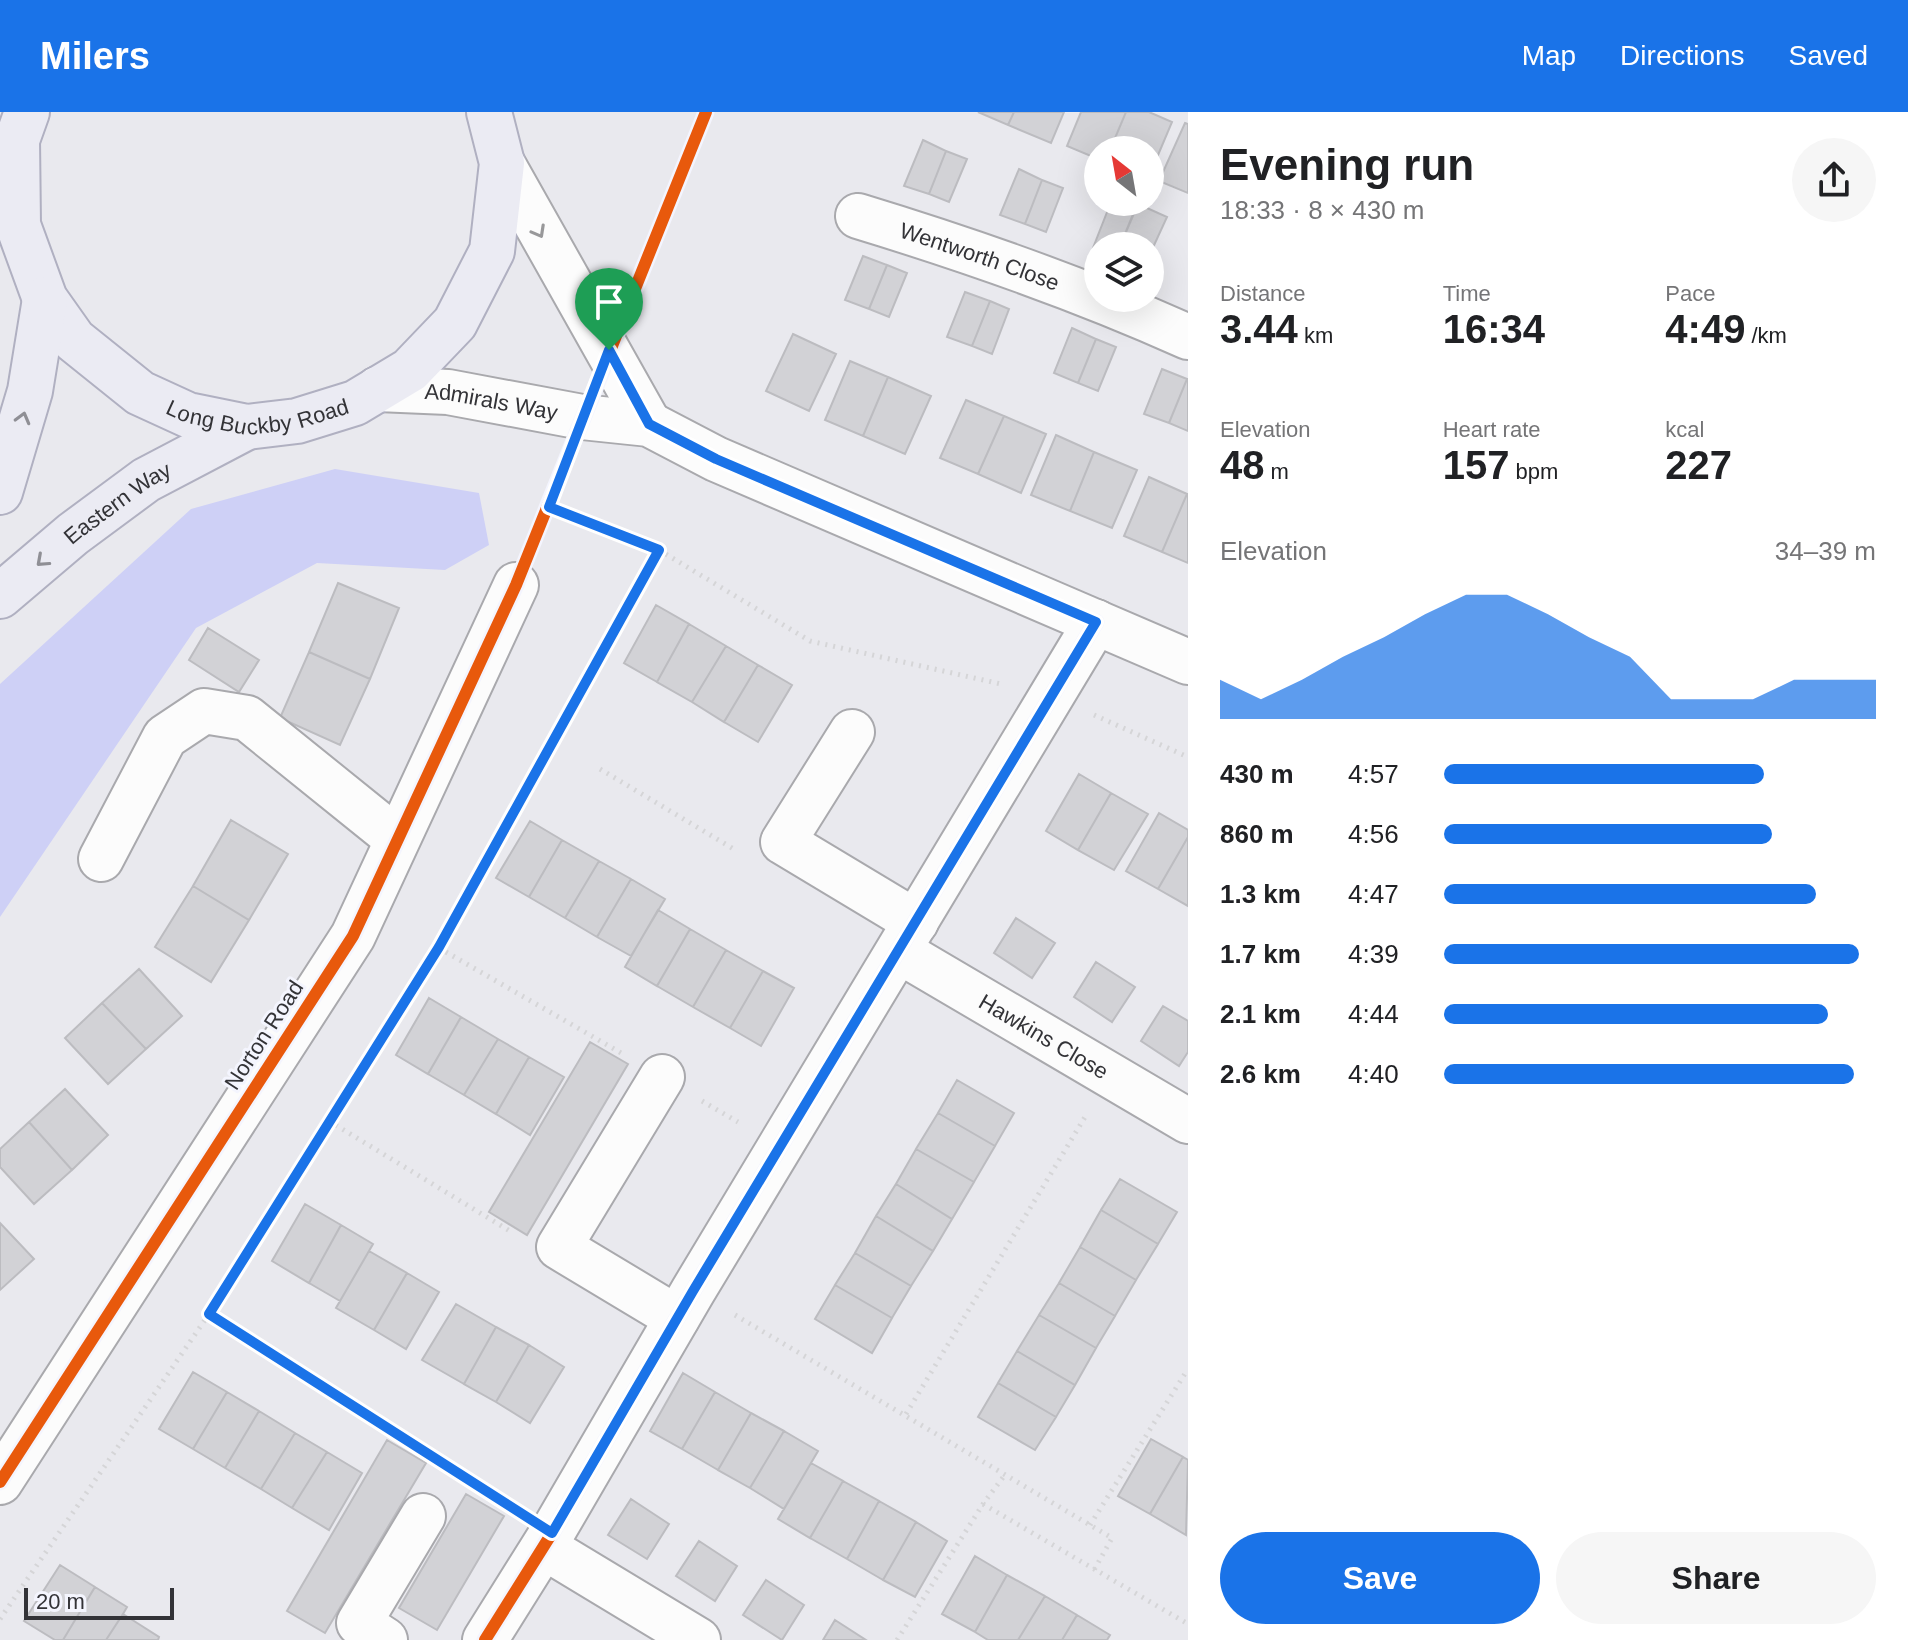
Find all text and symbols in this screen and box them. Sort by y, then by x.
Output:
text: Milers [40,35,150,77]
text: Map [1522,40,1576,71]
text: Directions [1620,40,1745,71]
text: Saved [1789,40,1868,71]
north arrow [1084,136,1164,216]
map controls [1084,136,1164,312]
button: share [1792,138,1876,222]
text: Evening run [1220,140,1474,189]
text: 18:33 · 8 × 430 m [1220,195,1425,225]
street label: Wentworth Close [897,217,1063,295]
one-way arrow [530,224,545,238]
button: layers [1084,232,1164,312]
pin [575,268,643,350]
icon: arrive [587,280,631,324]
text: Distance [1220,281,1306,306]
text: Time [1443,281,1491,306]
text: Pace [1665,281,1715,306]
text: 3.44 [1220,307,1298,351]
text: 16:34 [1443,307,1545,351]
text: 4:49 [1665,307,1745,351]
text: km [1298,323,1333,348]
text: /km [1745,323,1787,348]
street label: Admirals Way [424,379,560,425]
street label: Long Buckby Road [165,388,351,414]
text: Long Buckby Road [163,393,352,439]
one-way arrow [13,411,30,425]
text: Elevation [1220,417,1311,442]
text: Heart rate [1443,417,1540,442]
text: kcal [1665,417,1704,442]
text: 48 [1220,443,1265,487]
text: 157 [1443,443,1509,487]
text: 227 [1665,443,1732,487]
street label: Eastern Way [59,457,175,549]
text: m [1265,459,1289,484]
text: bpm [1509,459,1558,484]
text: Elevation [1220,536,1327,566]
text: 34–39 m [1775,536,1876,566]
one-way arrow [37,551,52,565]
text: 430 m [1220,759,1294,789]
text: 4:57 [1348,759,1399,789]
text: 860 m [1220,819,1294,849]
text: 4:56 [1348,819,1399,849]
text: 1.3 km [1220,879,1301,909]
text: 4:47 [1348,879,1399,909]
text: 1.7 km [1220,939,1301,969]
text: 4:39 [1348,939,1399,969]
street label: Norton Road [220,976,308,1094]
street label: Hawkins Close [975,988,1113,1084]
text: 2.1 km [1220,999,1301,1029]
text: 4:44 [1348,999,1399,1029]
text: 2.6 km [1220,1059,1301,1089]
text: 4:40 [1348,1059,1399,1089]
button: Save [1220,1532,1540,1624]
button: Share [1556,1532,1876,1624]
scale bar [24,1584,174,1620]
text: 20 m [36,1589,85,1614]

